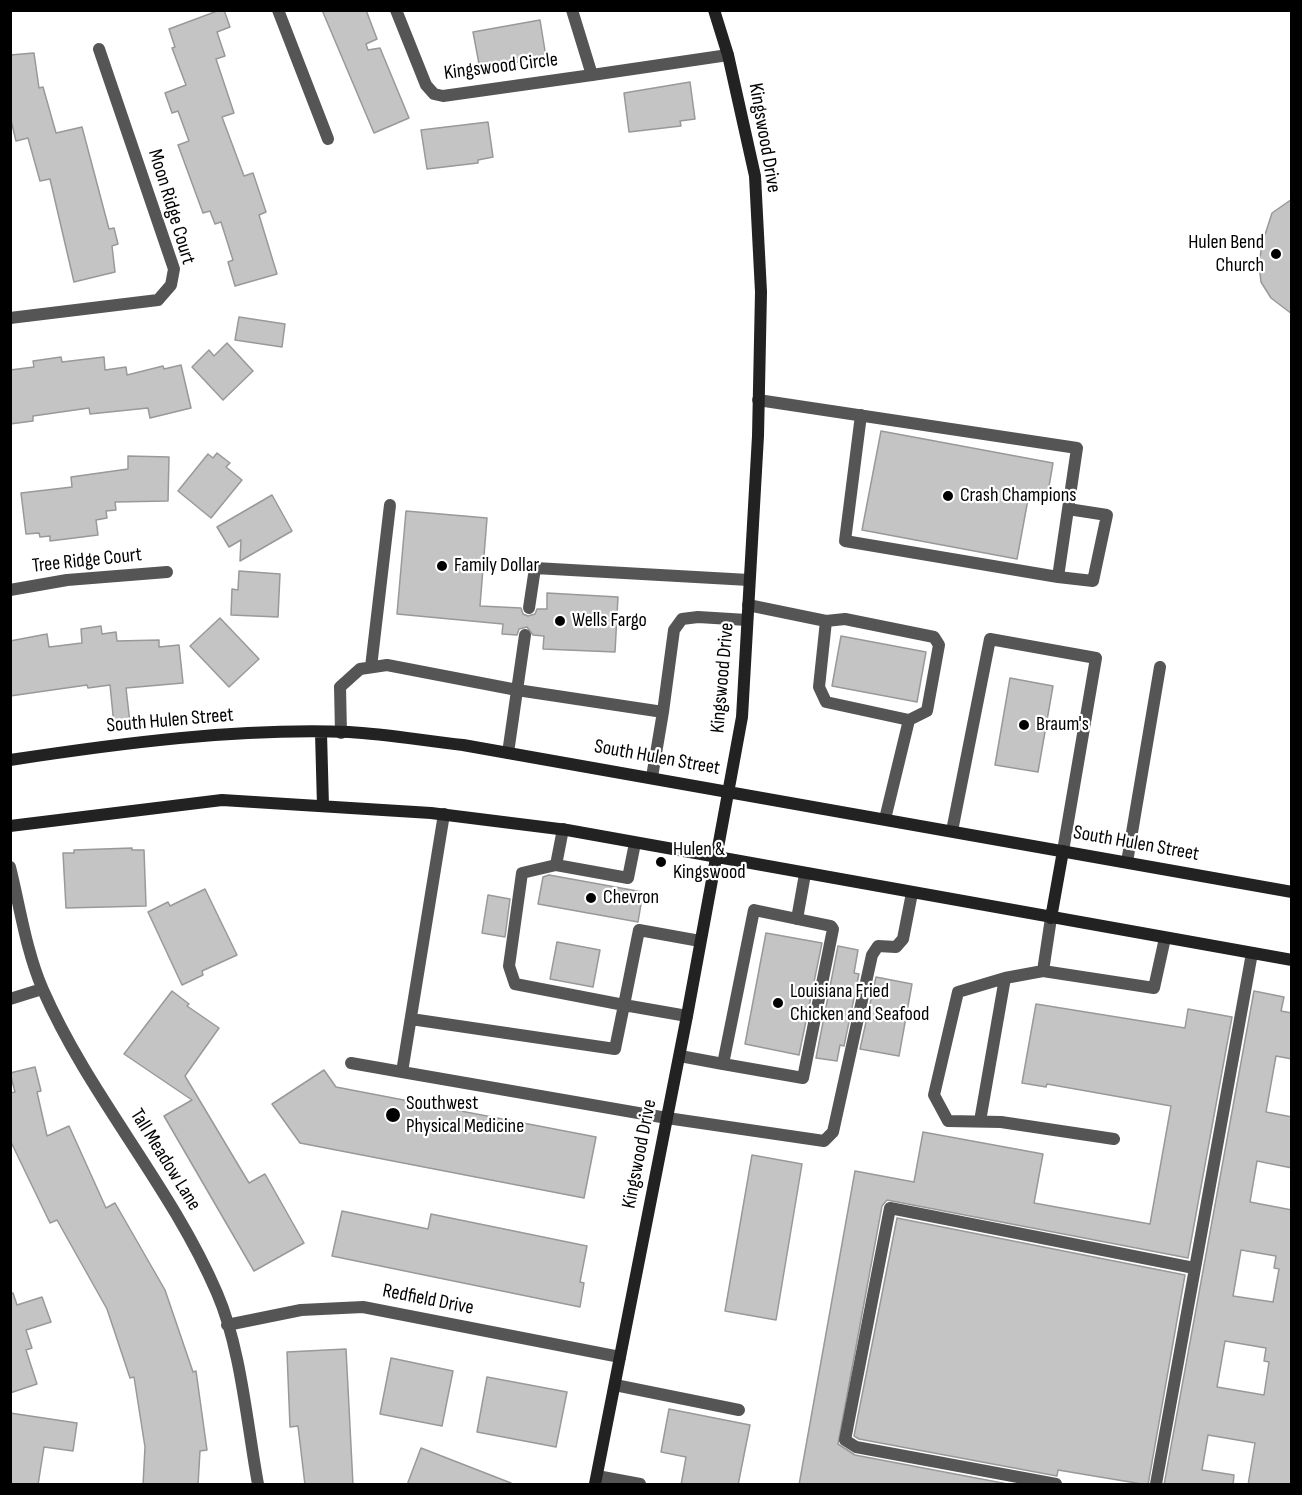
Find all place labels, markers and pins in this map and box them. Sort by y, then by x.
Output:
place label: Hulen Bend Church [1188,231,1264,278]
marker: Hulen Bend Church [1269,247,1283,261]
place label: Crash Champions [960,484,1076,508]
marker: Crash Champions [941,489,955,503]
place label: Family Dollar [454,554,539,578]
marker: Family Dollar [435,559,449,573]
place label: Wells Fargo [572,609,647,633]
marker: Wells Fargo [553,614,567,628]
place label: Braum's [1036,713,1089,737]
marker: Braum's [1017,718,1031,732]
place label: Hulen & Kingswood [673,838,746,885]
marker: Hulen & Kingswood [654,855,668,869]
place label: Chevron [603,886,659,910]
marker: Chevron [584,891,598,905]
place label: Louisiana Fried Chicken and Seafood [790,980,929,1027]
marker: Louisiana Fried Chicken and Seafood [771,996,785,1010]
place label: Southwest Physical Medicine [406,1092,524,1139]
marker: Southwest Physical Medicine [384,1106,402,1124]

